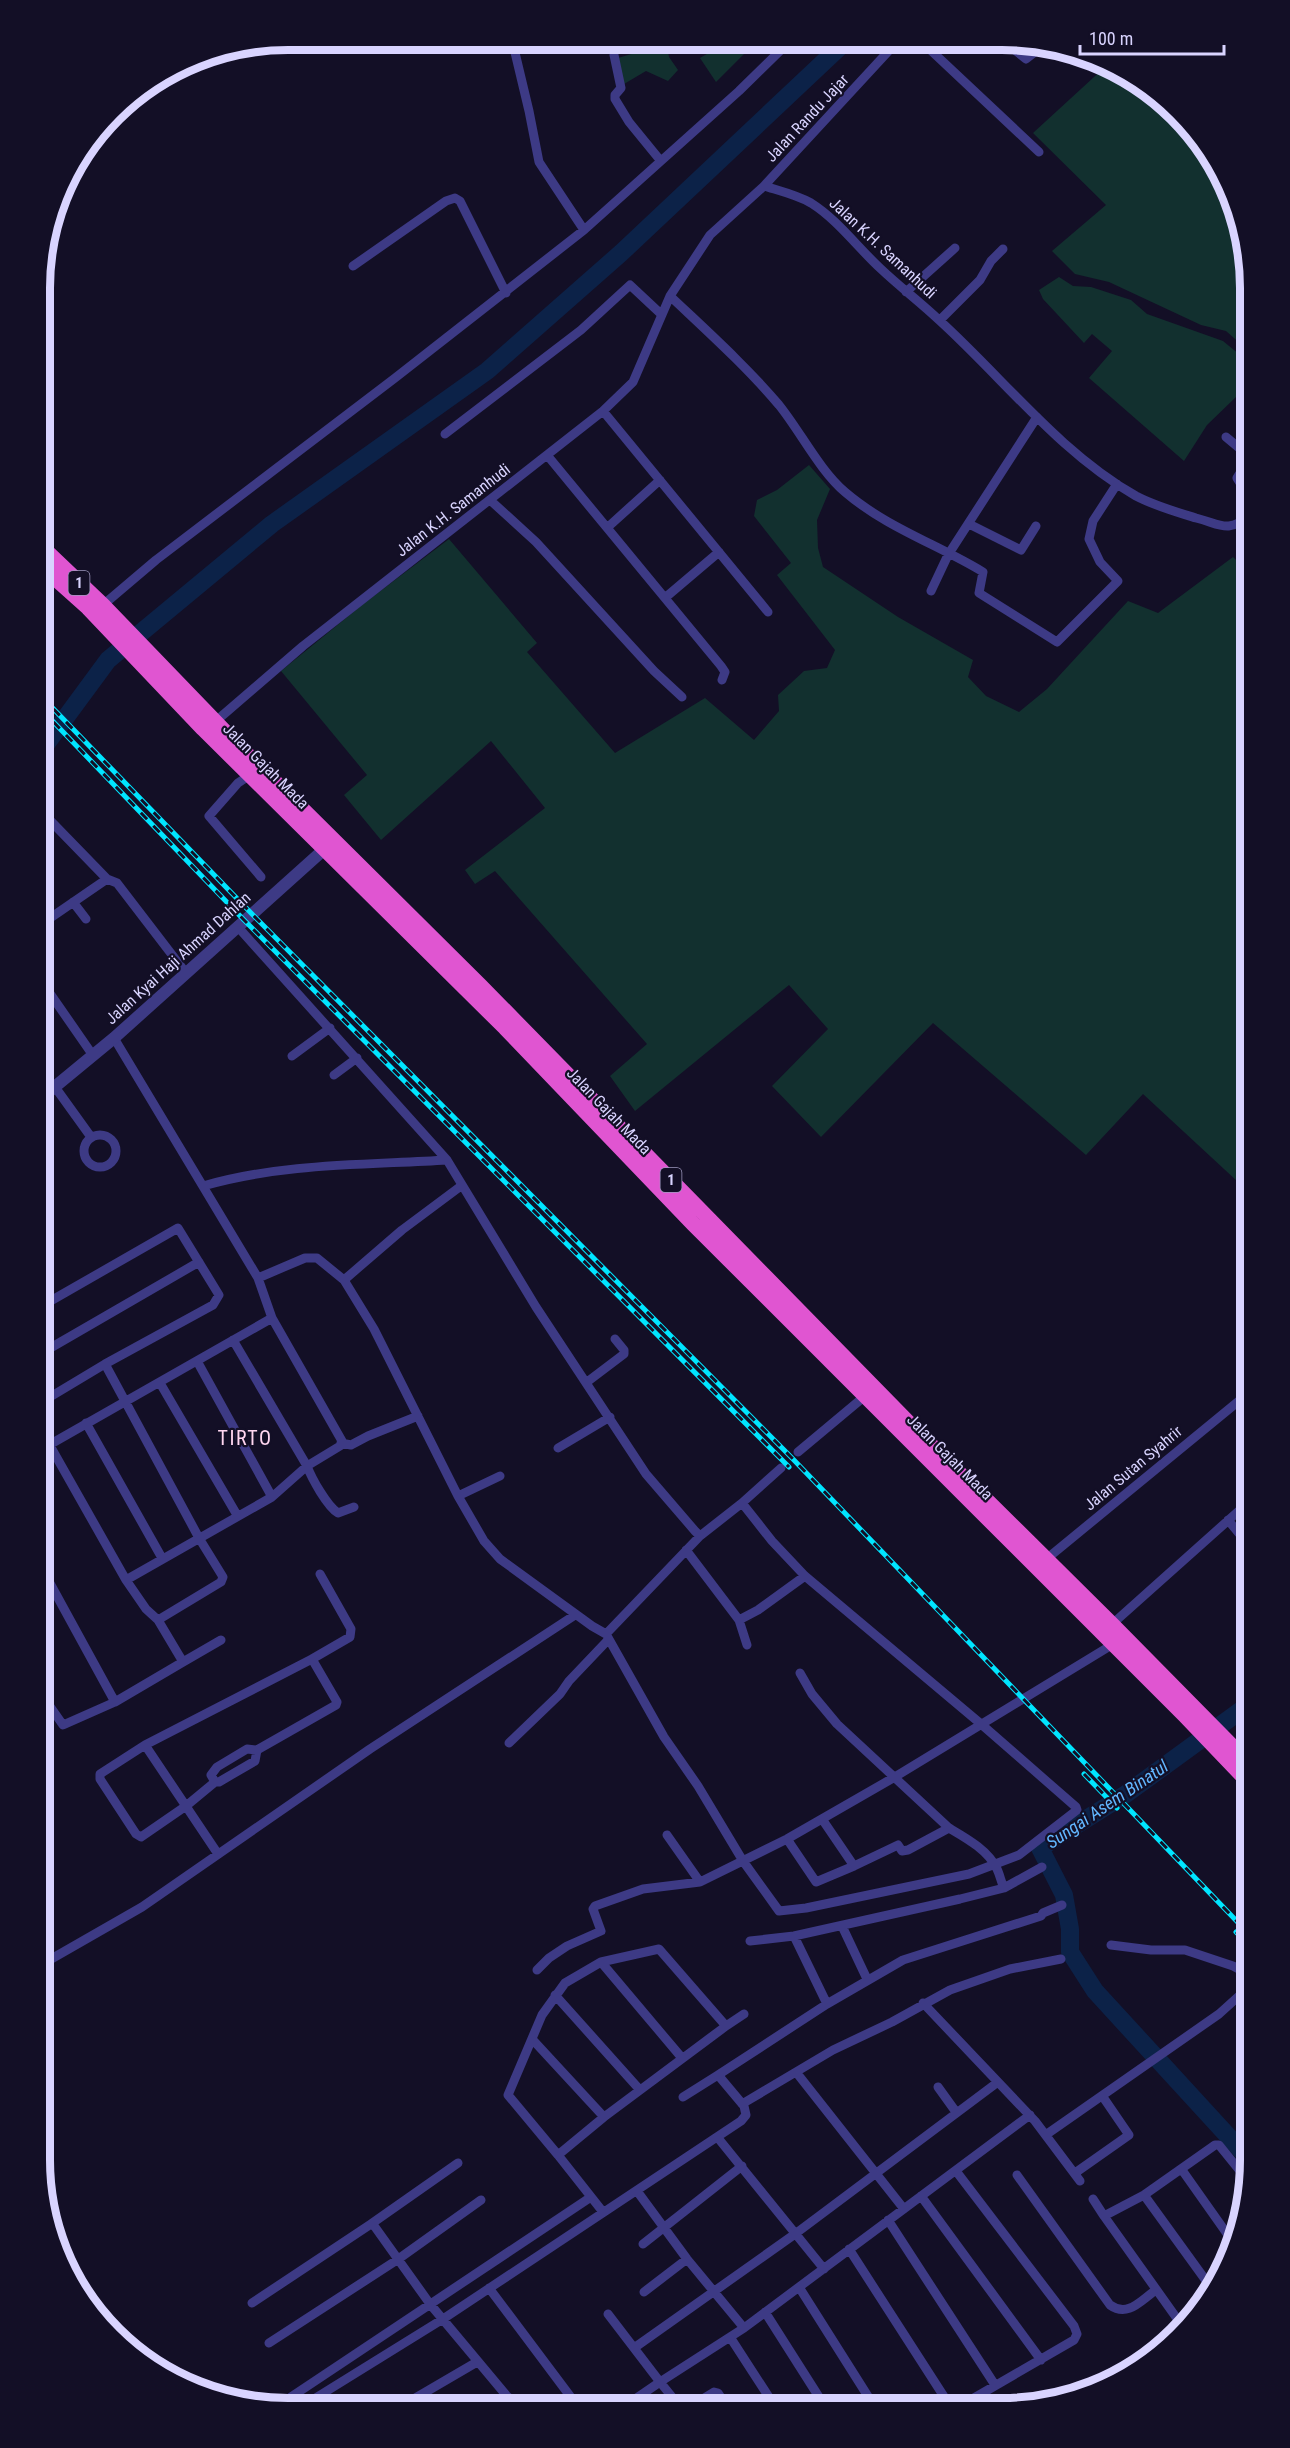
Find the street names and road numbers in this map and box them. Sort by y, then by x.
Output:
street label: Jalan Randu Jajar [762,70,853,166]
street label: Jalan K.H. Samanhudi [826,194,940,302]
street label: Jalan K.H. Samanhudi [392,460,514,560]
road number: 1 [68,571,90,595]
street label: Jalan Gajah Mada [219,719,313,813]
street label: Jalan Kyai Haji Ahmad Dahlan [102,888,254,1028]
street label: Jalan Gajah Mada [563,1064,655,1158]
road number: 1 [660,1168,682,1192]
street label: Jalan Gajah Mada [903,1410,997,1504]
street label: Jalan Sutan Syahrir [1080,1422,1186,1514]

